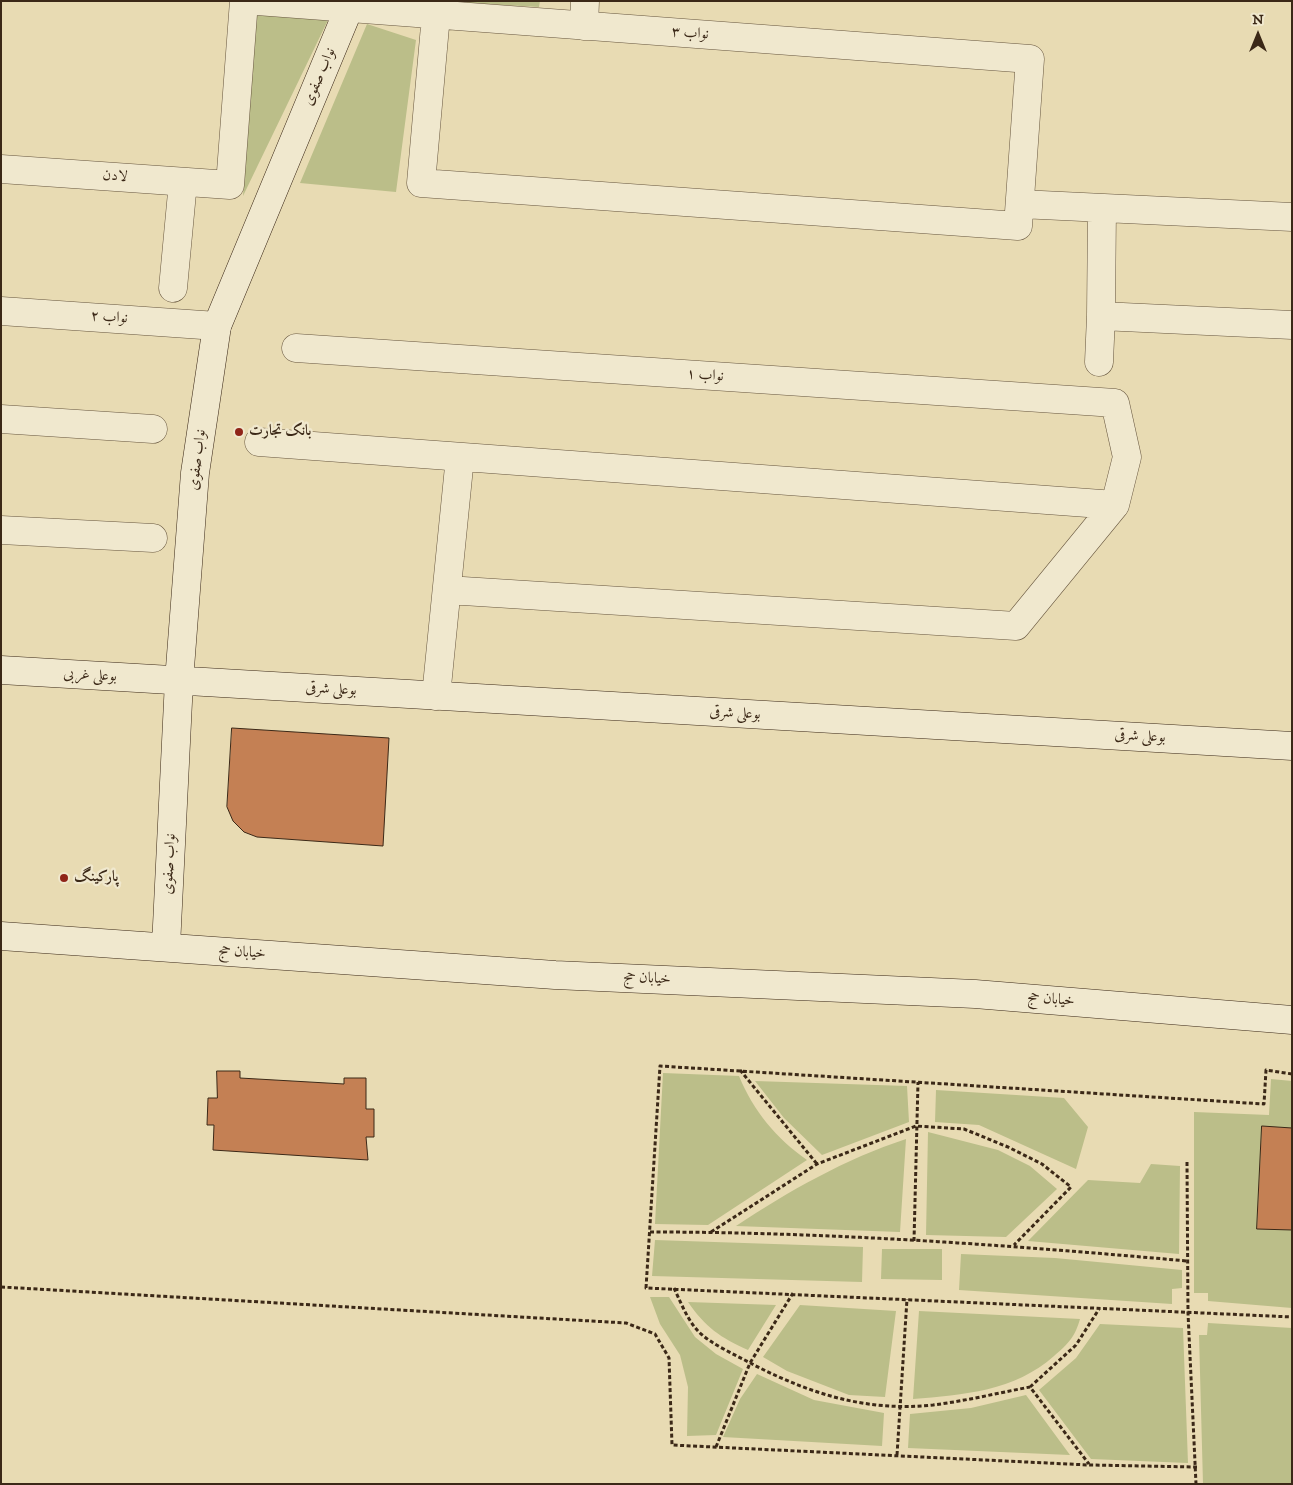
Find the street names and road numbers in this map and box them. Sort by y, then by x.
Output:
street label: نواب ۳ [671,24,709,44]
street label: نواب صفوی [300,45,340,109]
street label: لادن [102,167,128,187]
street label: نواب ۲ [90,308,128,328]
street label: نواب ۱ [686,366,724,386]
street label: نواب صفوی [185,429,211,491]
street label: بوعلی غربی [63,666,117,686]
street label: بوعلی شرقی [305,680,357,700]
street label: بوعلی شرقی [709,704,761,724]
street label: بوعلی شرقی [1114,727,1166,747]
street label: نواب صفوی [159,833,181,895]
street label: خیابان حج [218,942,266,964]
street label: خیابان حج [623,969,671,989]
street label: خیابان حج [1027,989,1075,1011]

